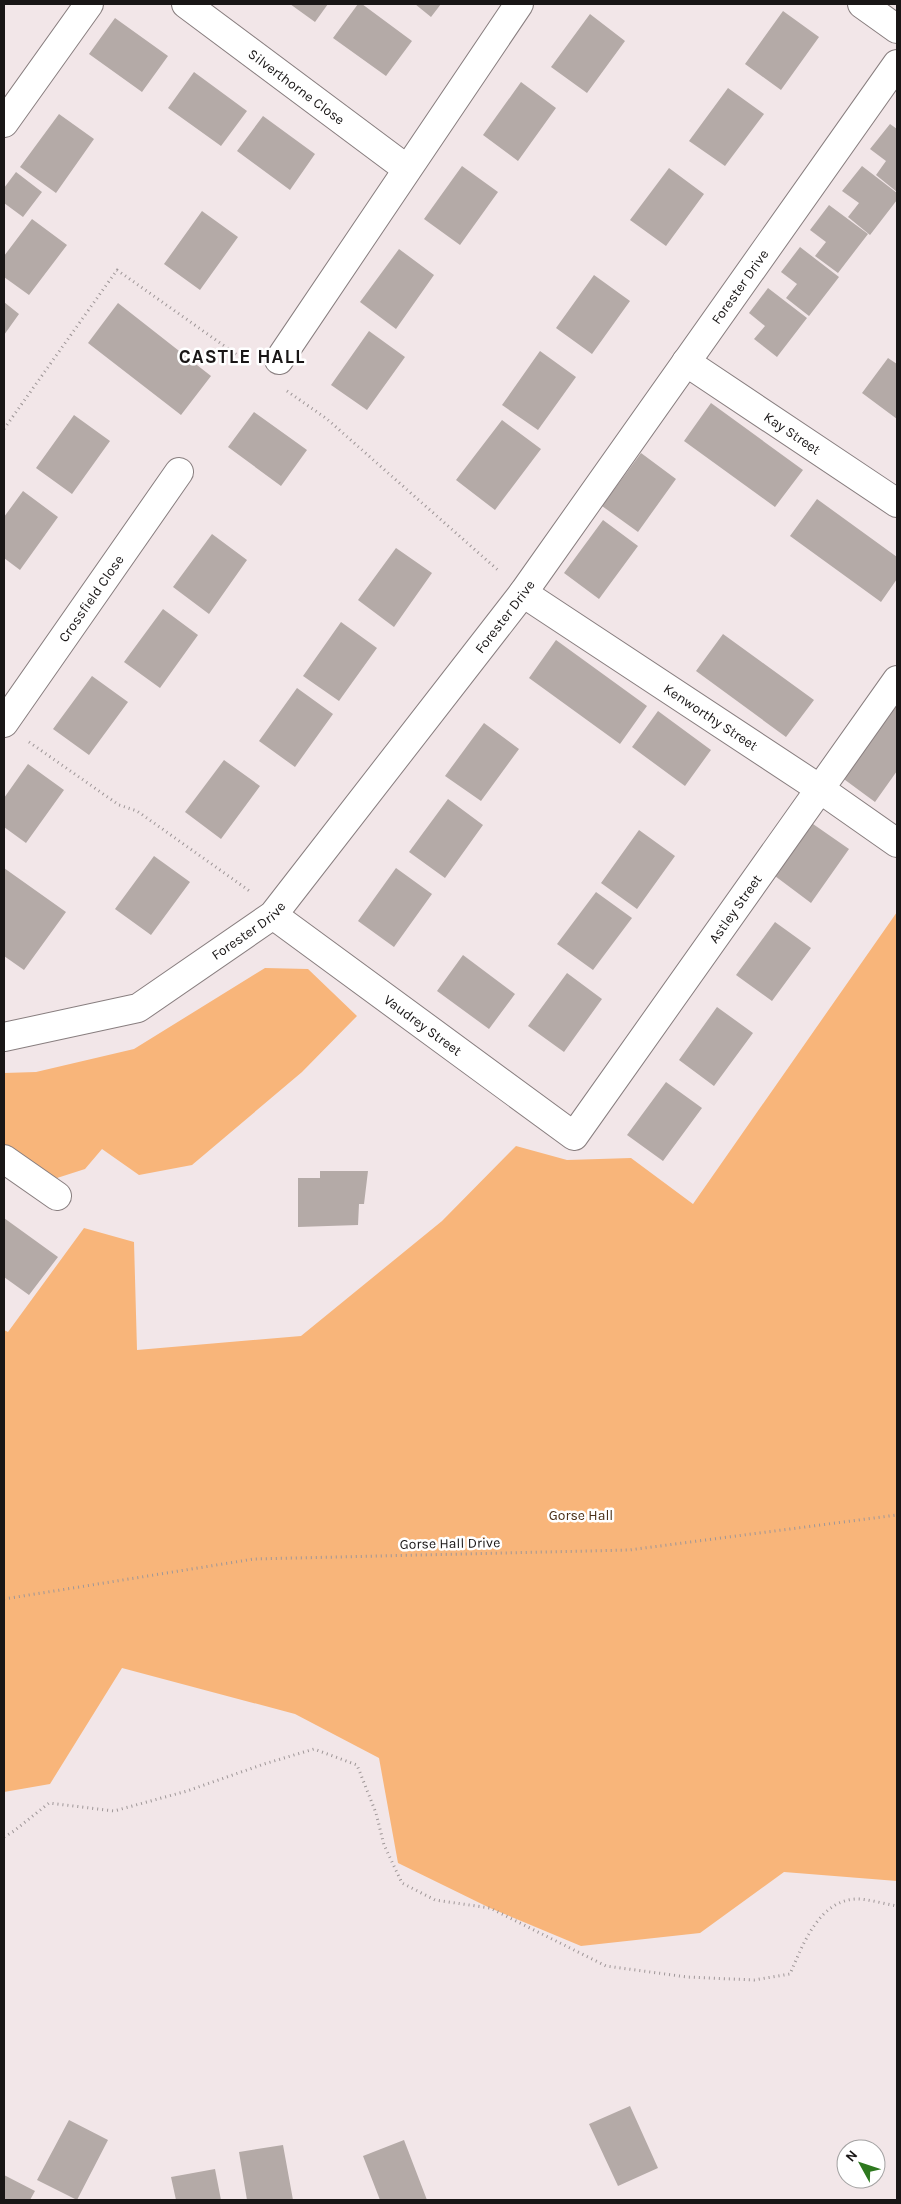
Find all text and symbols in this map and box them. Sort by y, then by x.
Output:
street label: Silverthorne Close [245,45,348,128]
street label: Forester Drive [708,246,772,328]
district label: CASTLE HALL [179,346,305,368]
street label: Kay Street [761,409,824,459]
street label: Crossfield Close [55,552,128,646]
street label: Forester Drive [472,577,539,657]
street label: Kenworthy Street [660,680,761,754]
street label: Astley Street [705,871,766,947]
street label: Forester Drive [208,898,289,964]
street label: Vaudrey Street [380,991,465,1060]
park label: Gorse Hall [549,1507,613,1524]
street label: Gorse Hall Drive [400,1534,500,1553]
north arrow [836,2139,886,2189]
text: N [842,2147,861,2165]

